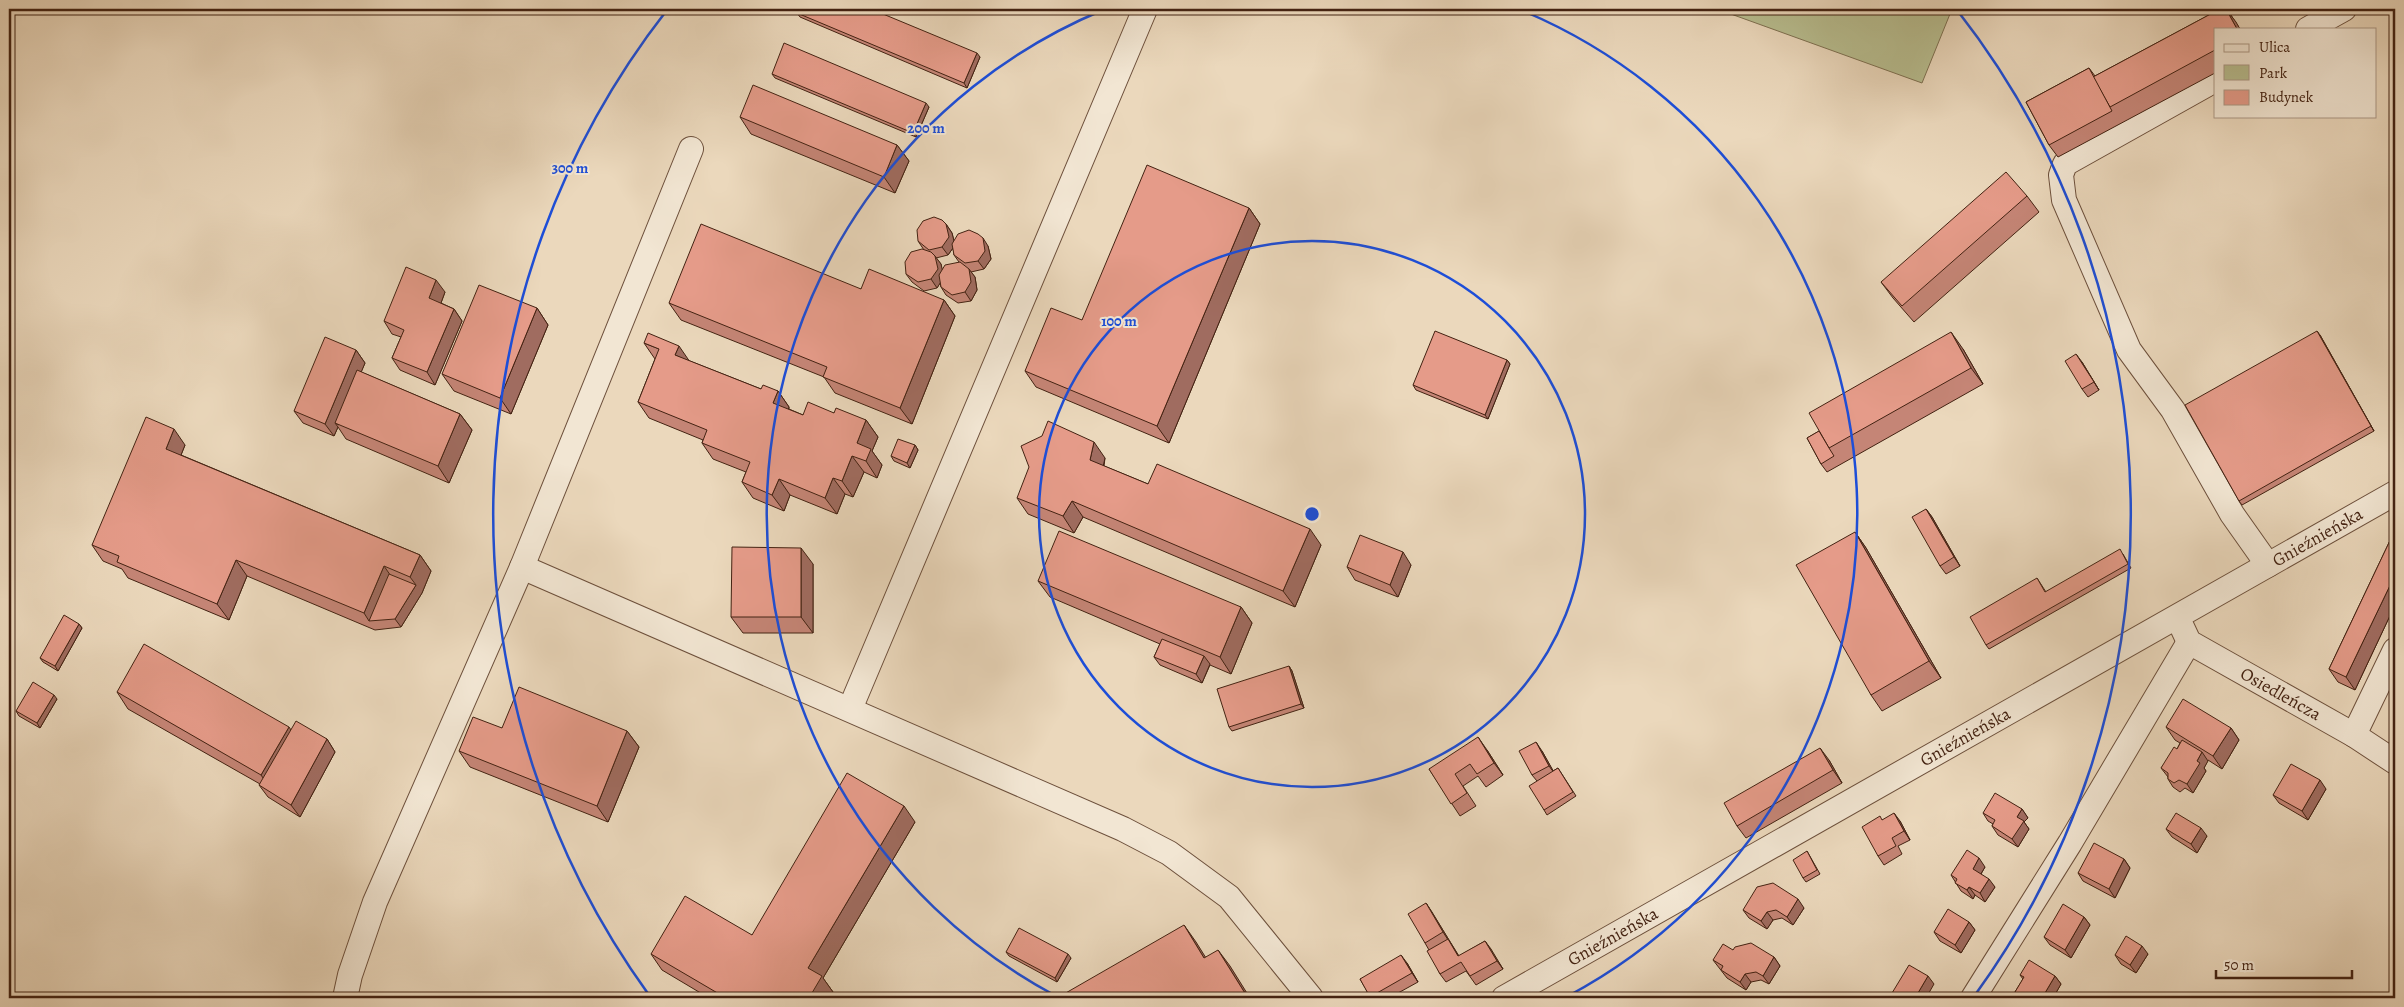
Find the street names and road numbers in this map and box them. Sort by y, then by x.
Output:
street label: Gnieźnieńska [2268,501,2368,572]
street label: Osiedleńcza [2236,661,2326,726]
street label: Gnieźnieńska [1916,701,2015,772]
street label: Gnieźnieńska [1563,901,1663,972]

